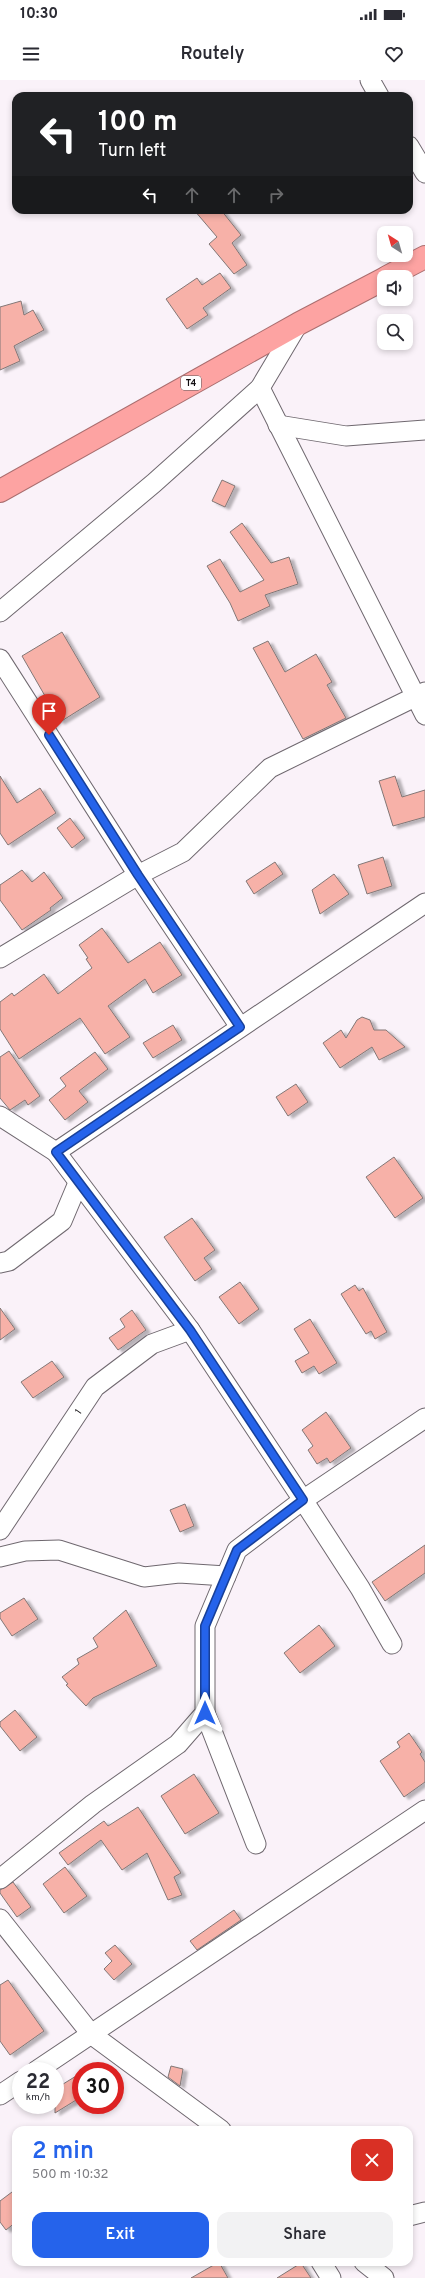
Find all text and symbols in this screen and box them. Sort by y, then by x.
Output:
text: 10:30 [20,5,58,24]
icon: menu [20,43,42,65]
text: Routely [180,43,245,66]
icon: heart [383,43,405,65]
text: 100 m [98,105,178,141]
icon: left [32,108,84,160]
text: Turn left [98,140,166,163]
icon: left [139,184,161,206]
icon: ahead [181,184,203,206]
icon: ahead [223,184,245,206]
icon: right [265,184,287,206]
north arrow [377,226,413,262]
map controls [377,226,413,350]
button: sound [377,270,413,306]
button: search [377,314,413,350]
road number: T4 [181,376,201,390]
pin [32,694,66,735]
icon: arrive [38,700,60,722]
street label: 1 [72,1407,85,1417]
position arrow [184,1692,226,1734]
speed limit sign: 30 [72,2062,124,2114]
text: 22 [26,2070,50,2096]
text: km/h [26,2091,50,2104]
text: 2 min [32,2137,94,2167]
button: close [351,2139,393,2181]
text: 500 m · 10:32 [32,2167,108,2183]
button: Exit [32,2212,209,2258]
button: Share [217,2212,393,2258]

